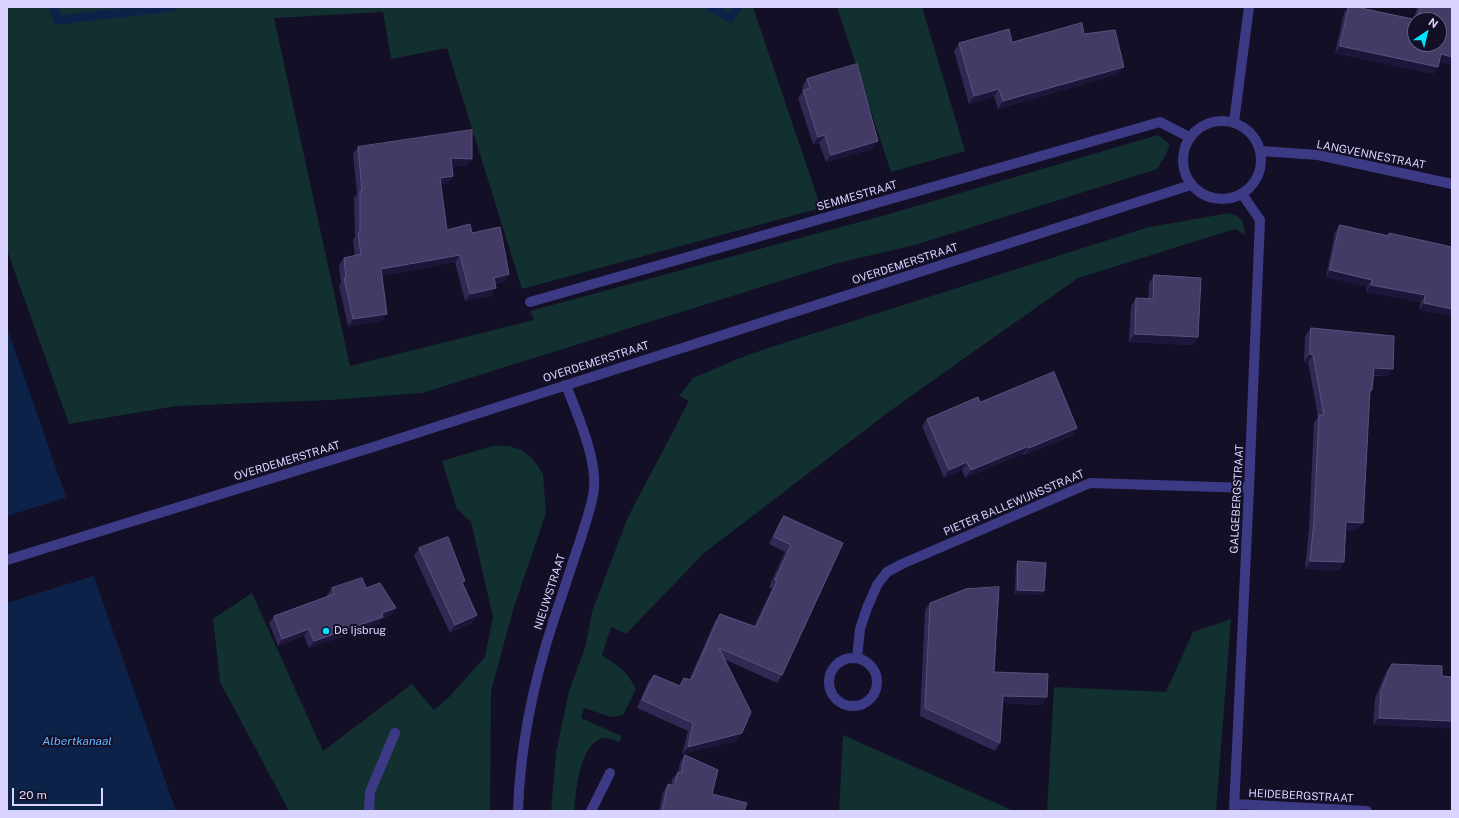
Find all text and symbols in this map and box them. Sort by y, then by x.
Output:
north arrow [1407,12,1447,52]
text: N [1426,16,1440,30]
street label: LANGVENNESTRAAT [1316,138,1426,172]
street label: SEMMESTRAAT [815,178,899,214]
street label: OVERDEMERSTRAAT [850,241,960,287]
street label: OVERDEMERSTRAAT [541,339,651,385]
street label: OVERDEMERSTRAAT [232,439,342,483]
street label: GALGEBERGSTRAAT [1228,444,1246,554]
street label: PIETER BALLEWIJNSSTRAAT [942,467,1086,539]
street label: NIEUWSTRAAT [532,553,568,631]
place label: De Ijsbrug [334,624,386,638]
marker: De Ijsbrug [321,626,331,636]
water label: Albertkanaal [42,734,112,748]
scale bar [14,780,105,806]
street label: HEIDEBERGSTRAAT [1248,787,1354,805]
text: 20 m [19,788,47,802]

